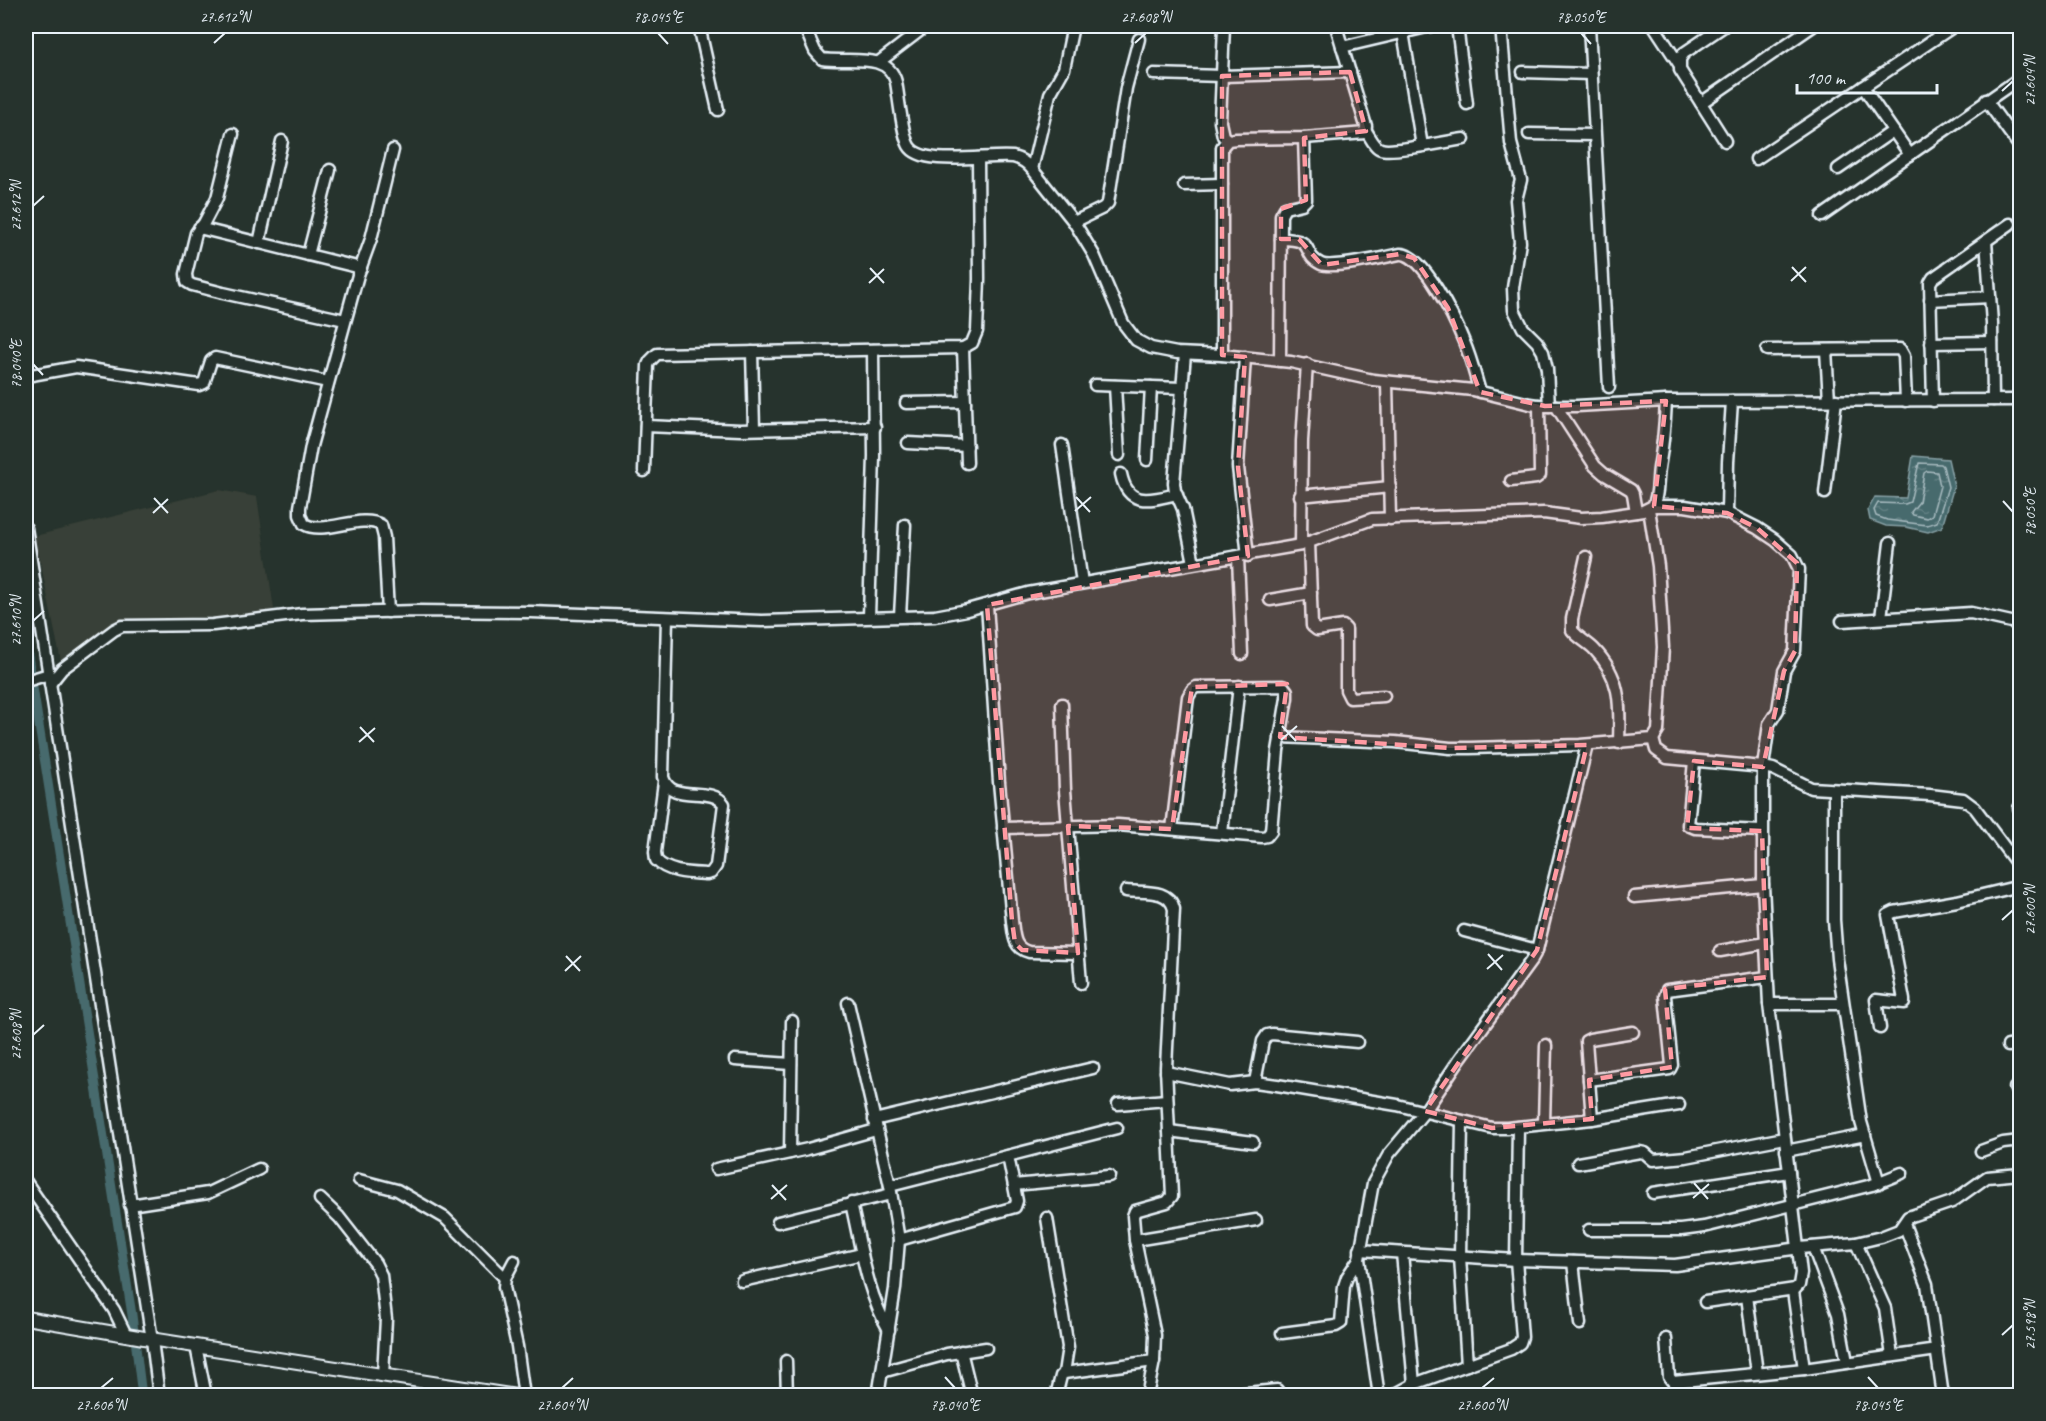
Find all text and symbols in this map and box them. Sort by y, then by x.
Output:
text: 27.612°N [200,8,253,27]
text: 78.045°E [634,8,685,27]
text: 27.608°N [1121,8,1174,27]
text: 78.050°E [1557,8,1608,27]
text: 27.604°N [2021,53,2040,106]
scale bar [1797,57,1936,95]
text: 100 m [1806,67,1847,89]
text: 27.612°N [7,178,26,231]
text: 78.040°E [7,337,26,388]
text: 78.050°E [2021,485,2040,536]
text: 27.610°N [7,593,26,646]
text: 27.600°N [2021,882,2040,935]
text: 27.608°N [7,1007,26,1060]
text: 27.598°N [2021,1297,2040,1350]
text: 27.606°N [76,1396,129,1415]
text: 27.604°N [537,1396,590,1415]
text: 78.040°E [931,1396,982,1415]
text: 27.600°N [1457,1396,1510,1415]
text: 78.045°E [1854,1396,1905,1415]

